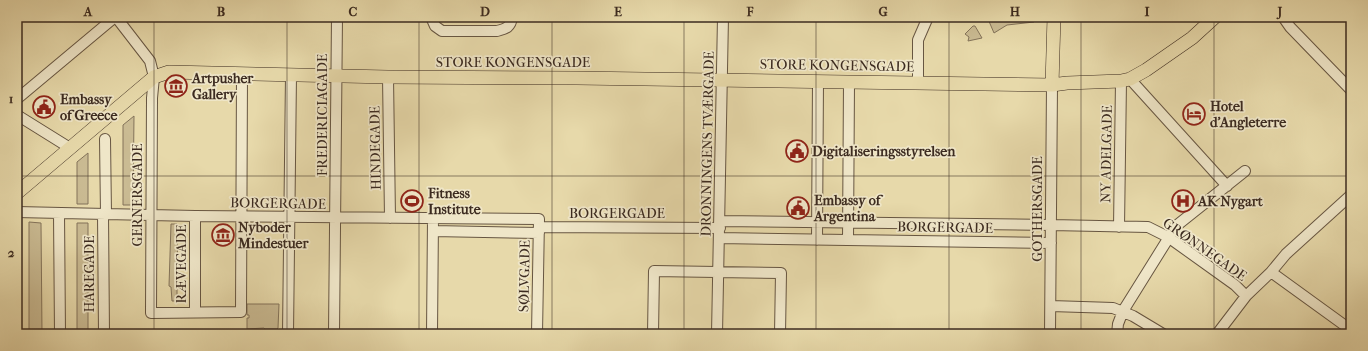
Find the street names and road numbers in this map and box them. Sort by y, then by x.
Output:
street label: DRONNINGENS TVÆRGADE [697,51,718,237]
street label: FREDERICIAGADE [314,53,331,176]
street label: STORE KONGENSGADE [436,54,591,71]
street label: STORE KONGENSGADE [760,56,915,75]
street label: NY ADELGADE [1097,104,1116,203]
street label: HINDEGADE [366,105,385,190]
street label: GERNERSGADE [129,143,146,247]
street label: GOTHERSGADE [1029,156,1046,262]
street label: BORGERGADE [230,194,327,213]
street label: BORGERGADE [569,205,665,222]
street label: GRØNNEGADE [1160,214,1250,285]
street label: BORGERGADE [897,218,994,237]
street label: RÆVEGADE [173,224,190,304]
street label: HAREGADE [81,235,98,312]
street label: SØLVGADE [515,239,534,312]

